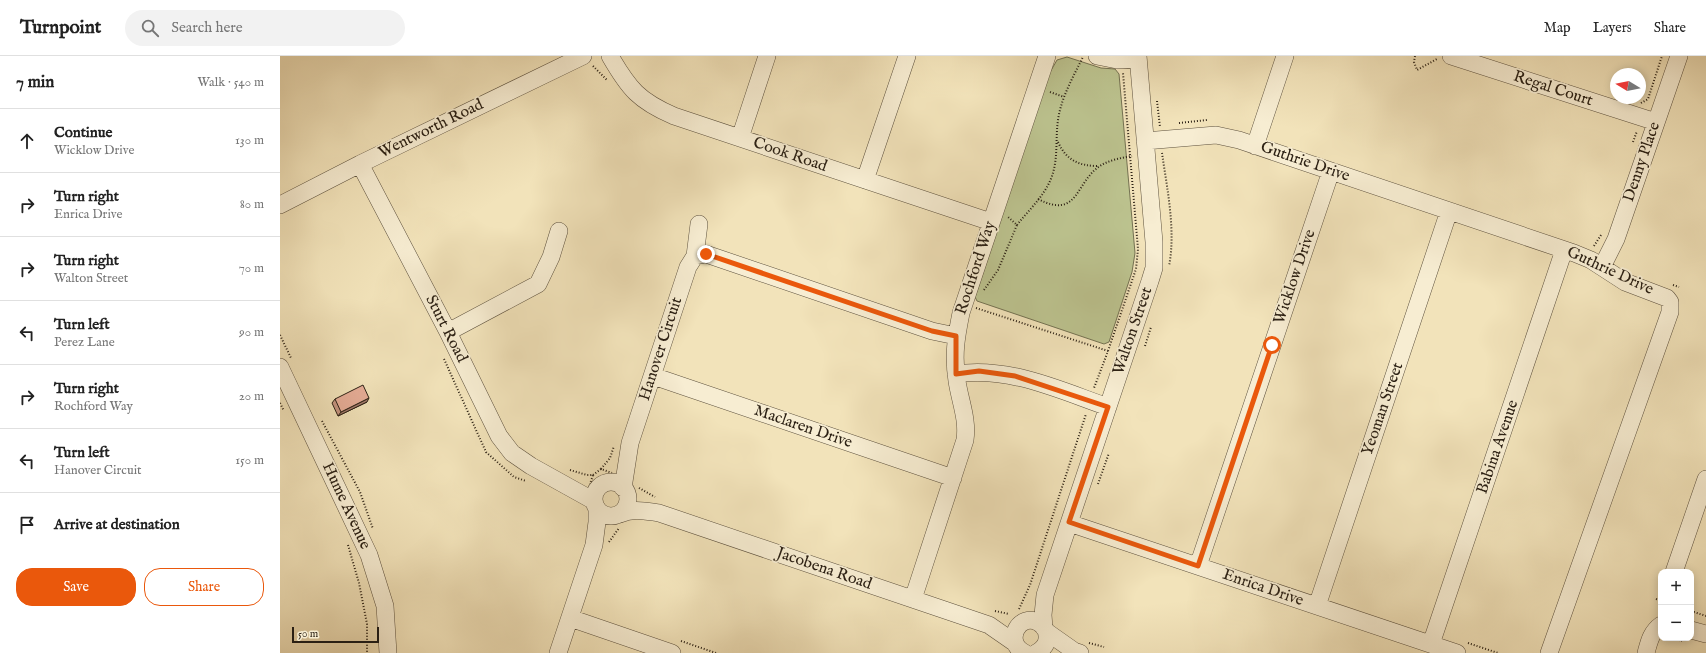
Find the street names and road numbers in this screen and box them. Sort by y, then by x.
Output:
street label: Regal Court [1511,67,1596,111]
street label: Wentworth Road [375,95,487,163]
street label: Denny Place [1619,119,1665,205]
street label: Cook Road [750,133,830,177]
street label: Guthrie Drive [1258,137,1352,187]
street label: Rochford Way [951,219,1001,317]
street label: Wicklow Drive [1269,227,1321,327]
street label: Guthrie Drive [1564,242,1656,300]
street label: Walton Street [1109,284,1157,377]
street label: Sturt Road [421,292,472,366]
street label: Hanover Circuit [635,294,687,403]
street label: Yeoman Street [1358,359,1408,458]
street label: Babina Avenue [1473,397,1523,497]
street label: Maclaren Drive [751,401,855,453]
street label: Hume Avenue [317,459,375,553]
street label: Jacobena Road [772,543,875,595]
street label: Enrica Drive [1220,565,1306,611]

